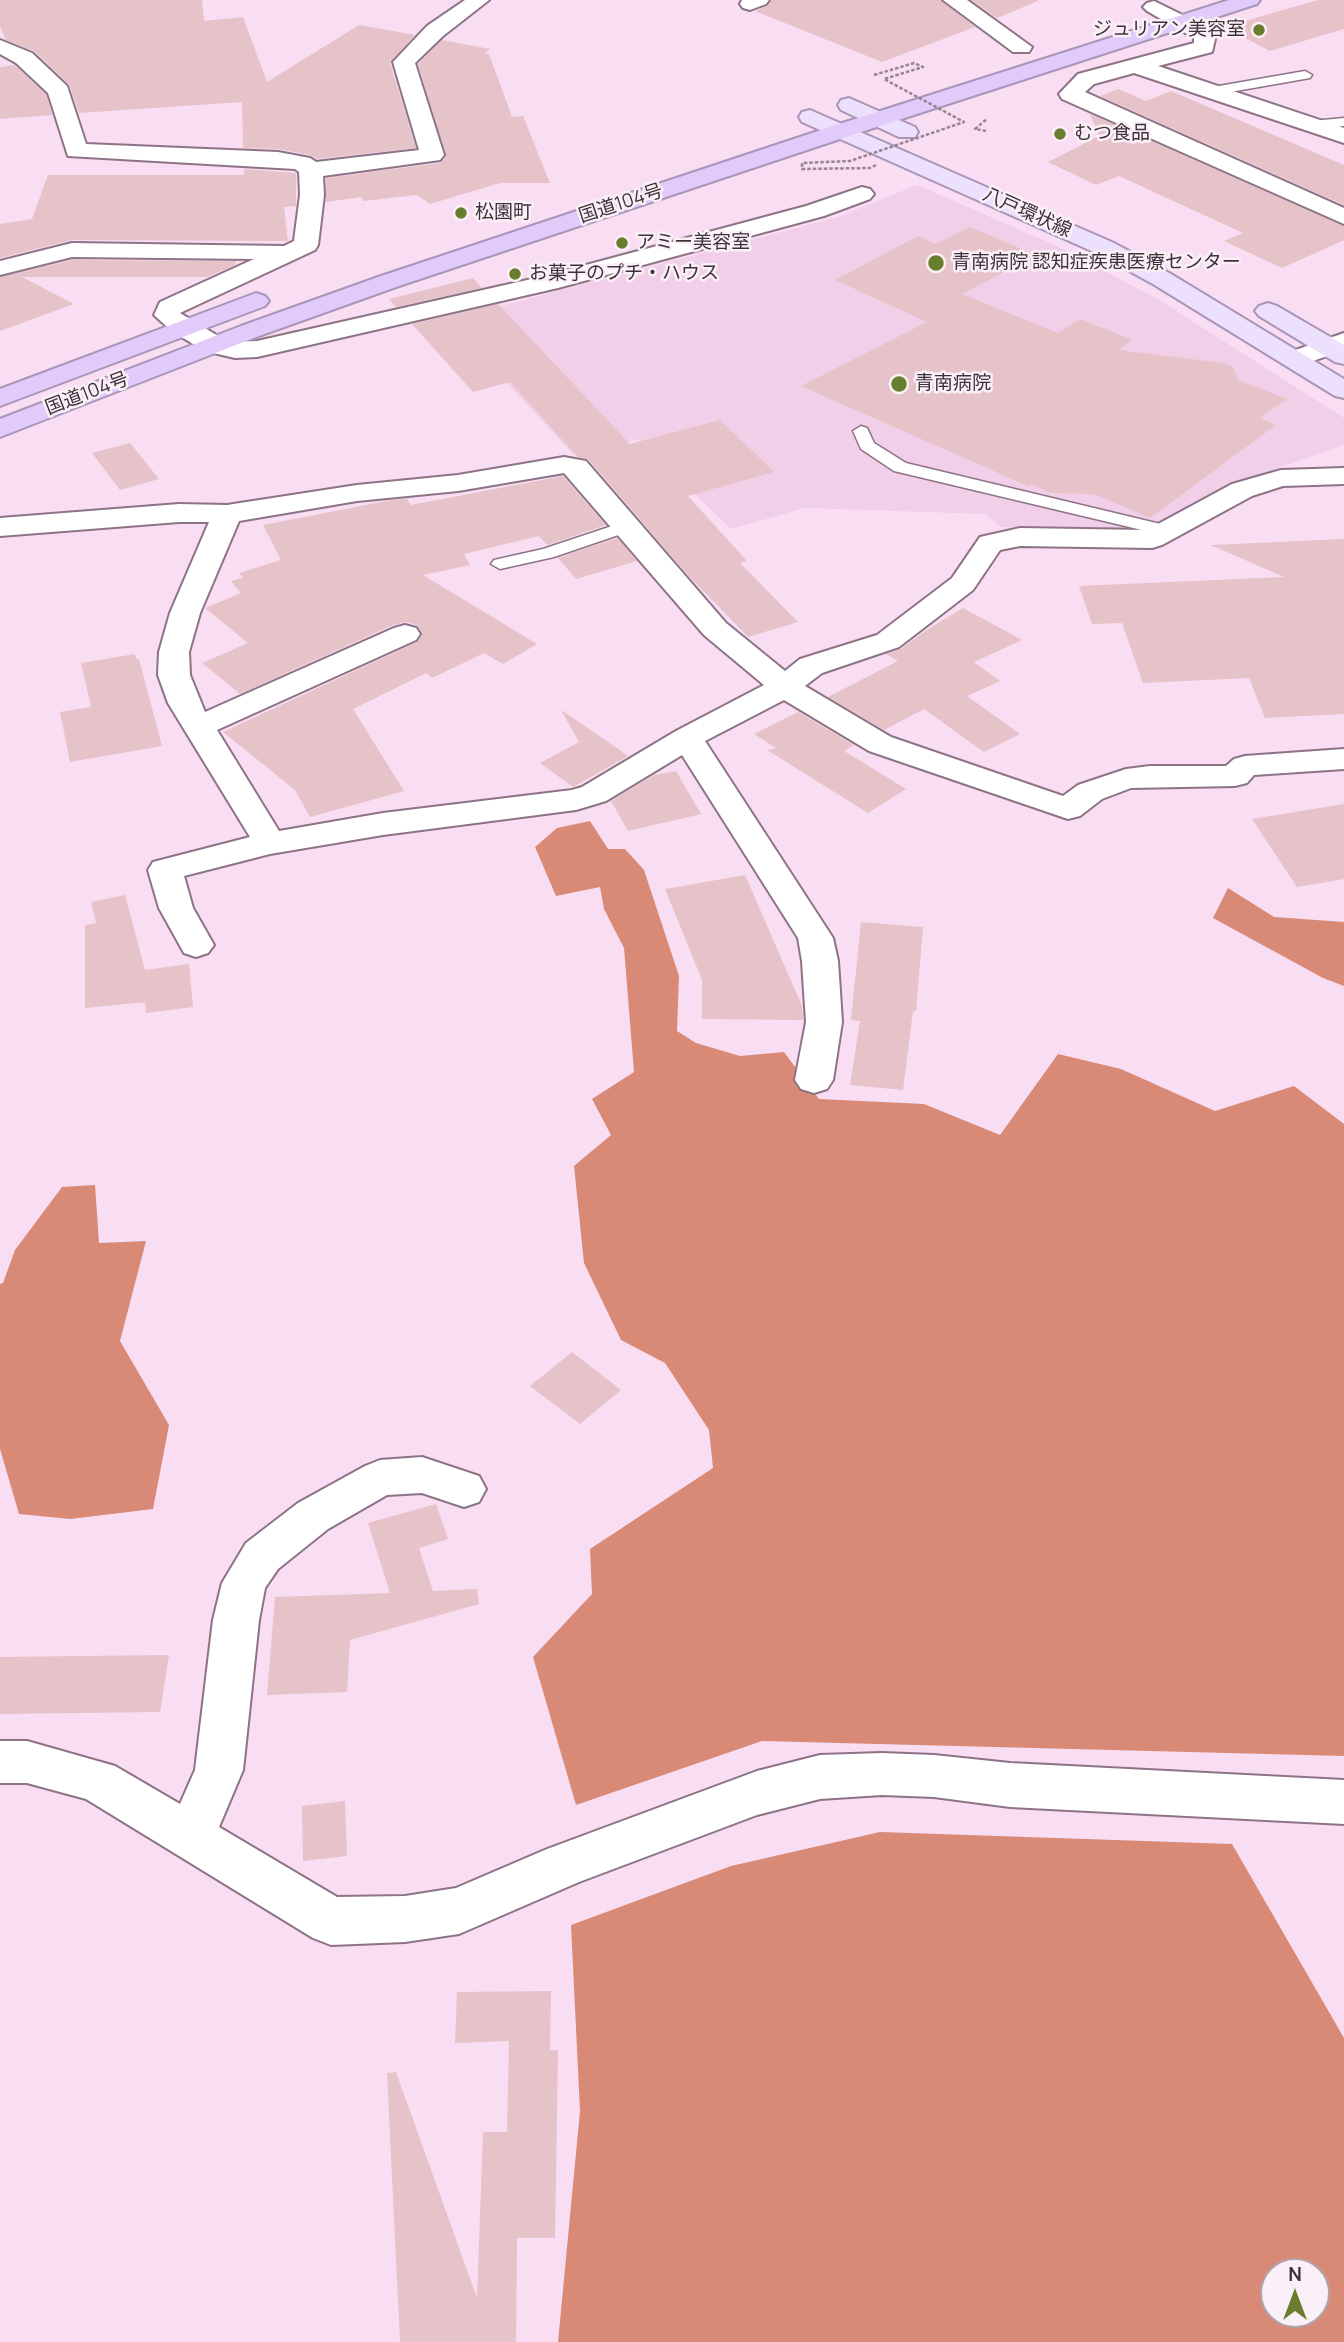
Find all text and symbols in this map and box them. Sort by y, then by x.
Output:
place label: ジュリアン美容室 [1093,19,1245,41]
marker: ジュリアン美容室 [1251,22,1267,38]
place label: むつ食品 [1074,123,1150,145]
marker: むつ食品 [1052,126,1068,142]
street label: 国道104号 [576,180,666,228]
street label: 八戸環状線 [979,183,1075,243]
place label: 松園町 [475,202,532,224]
marker: 松園町 [453,205,469,221]
place label: アミー美容室 [636,232,750,254]
marker: アミー美容室 [614,235,630,251]
place label: 青南病院 認知症疾患医療センター [952,252,1241,274]
marker: 青南病院 認知症疾患医療センター [926,253,946,273]
place label: お菓子のプチ・ハウス [529,263,719,285]
marker: お菓子のプチ・ハウス [507,266,523,282]
street label: 国道104号 [42,368,132,420]
place label: 青南病院 [915,373,991,395]
marker: 青南病院 [889,374,909,394]
north arrow [1260,2258,1330,2328]
text: N [1288,2261,1302,2287]

